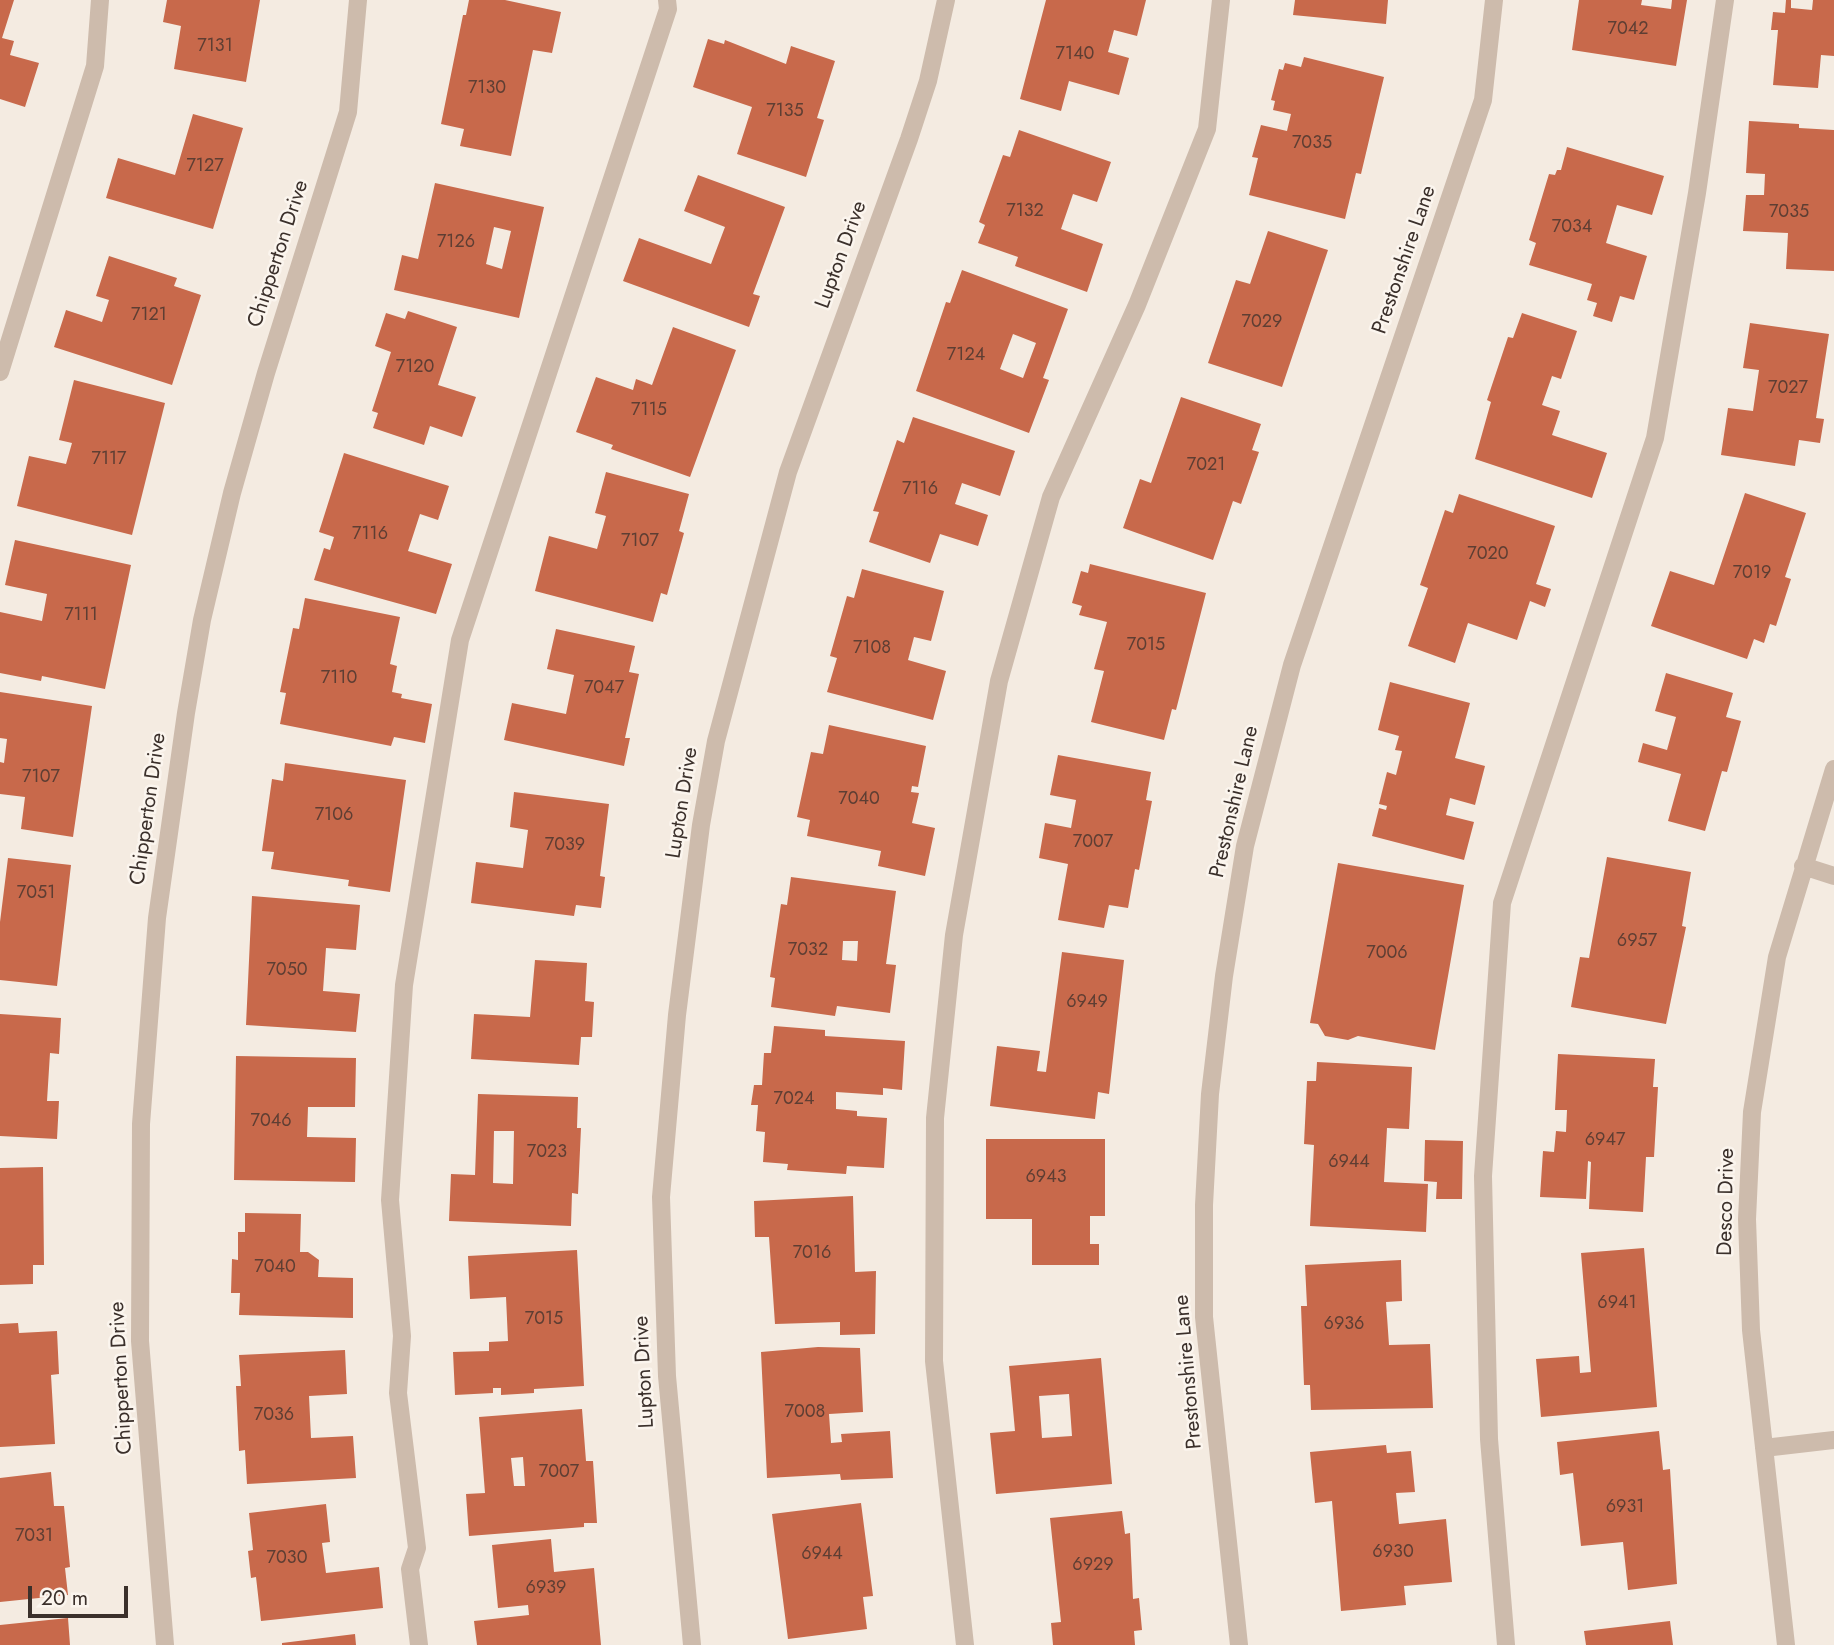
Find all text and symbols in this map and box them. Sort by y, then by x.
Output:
house number: 7042 [1608,19,1648,41]
house number: 7131 [197,36,233,58]
house number: 7140 [1056,44,1094,66]
house number: 7130 [468,78,506,100]
house number: 7135 [766,101,804,123]
house number: 7035 [1292,133,1332,155]
house number: 7127 [186,156,224,178]
street label: Chipperton Drive [243,177,315,331]
street label: Prestonshire Lane [1368,183,1442,337]
street label: Lupton Drive [811,198,873,312]
house number: 7132 [1006,201,1044,223]
house number: 7035 [1769,202,1809,224]
house number: 7034 [1552,217,1592,239]
house number: 7126 [437,232,475,254]
house number: 7121 [131,305,167,327]
house number: 7029 [1242,312,1282,334]
house number: 7124 [947,345,985,367]
house number: 7120 [396,357,434,379]
house number: 7027 [1768,378,1808,400]
house number: 7115 [631,400,667,422]
house number: 7117 [91,449,127,471]
house number: 7021 [1187,455,1225,477]
house number: 7116 [902,479,938,501]
house number: 7116 [352,524,388,546]
house number: 7107 [621,531,659,553]
house number: 7020 [1467,544,1509,566]
house number: 7019 [1733,563,1771,585]
house number: 7111 [64,605,98,627]
house number: 7015 [1127,635,1165,657]
house number: 7108 [853,638,891,660]
house number: 7110 [321,668,357,690]
house number: 7047 [584,678,624,700]
street label: Prestonshire Lane [1205,724,1265,880]
street label: Chipperton Drive [126,731,172,887]
street label: Lupton Drive [662,745,704,861]
house number: 7107 [22,767,60,789]
house number: 7040 [838,789,880,811]
house number: 7106 [315,805,353,827]
house number: 7007 [1073,832,1113,854]
house number: 7039 [545,835,585,857]
house number: 7051 [17,883,55,905]
house number: 6957 [1617,931,1657,953]
house number: 7032 [788,940,828,962]
house number: 7006 [1366,943,1408,965]
house number: 7050 [266,960,308,982]
house number: 6949 [1066,992,1108,1014]
house number: 7024 [774,1089,814,1111]
house number: 7046 [250,1111,292,1133]
house number: 6947 [1585,1130,1625,1152]
house number: 7023 [527,1142,567,1164]
street label: Desco Drive [1713,1148,1741,1256]
house number: 6944 [1328,1152,1370,1174]
house number: 6943 [1025,1167,1067,1189]
house number: 7016 [793,1243,831,1265]
house number: 7040 [254,1257,296,1279]
house number: 6941 [1597,1293,1637,1315]
street label: Prestonshire Lane [1170,1294,1208,1450]
street label: Chipperton Drive [105,1301,139,1455]
house number: 7015 [525,1309,563,1331]
house number: 6936 [1324,1314,1364,1336]
street label: Lupton Drive [629,1315,661,1429]
house number: 7008 [785,1402,825,1424]
house number: 7036 [254,1405,294,1427]
house number: 7007 [539,1462,579,1484]
house number: 6931 [1606,1497,1644,1519]
house number: 7031 [15,1526,53,1548]
house number: 6930 [1372,1542,1414,1564]
house number: 6944 [801,1544,843,1566]
house number: 7030 [267,1548,307,1570]
house number: 6929 [1072,1555,1114,1577]
scale bar [32,1572,131,1616]
house number: 6939 [526,1578,566,1600]
text: 20 m [41,1583,88,1613]

